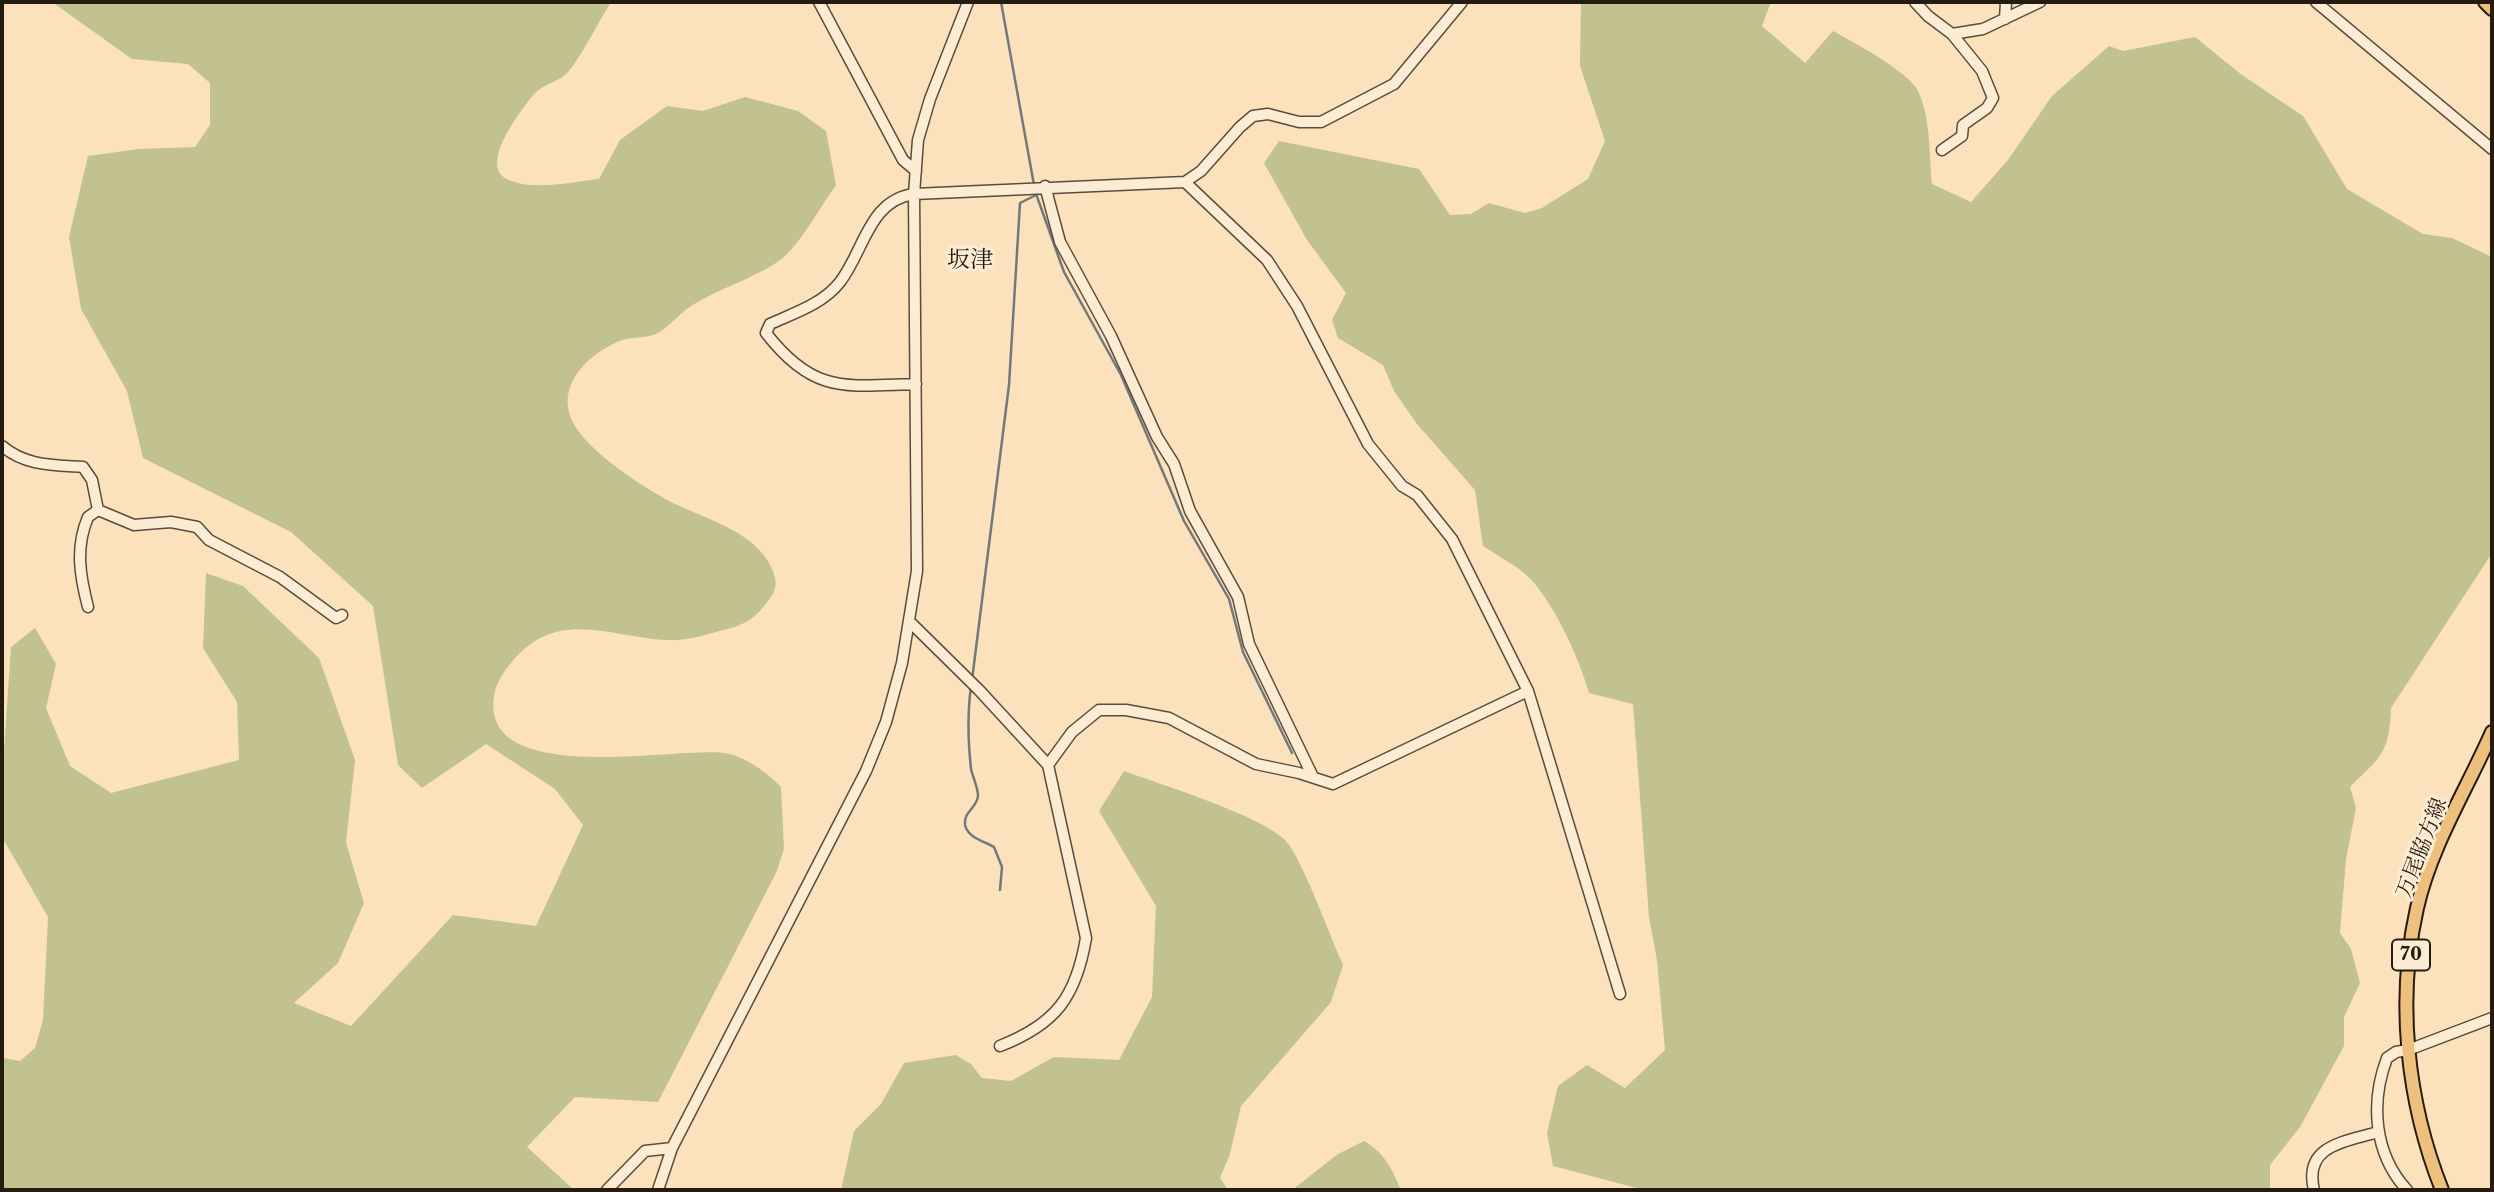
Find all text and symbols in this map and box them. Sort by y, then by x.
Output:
district label: 坂津 [947,246,993,274]
street label: 万尾脇方線 [2391,794,2453,902]
road number: 70 [2392,939,2430,970]

